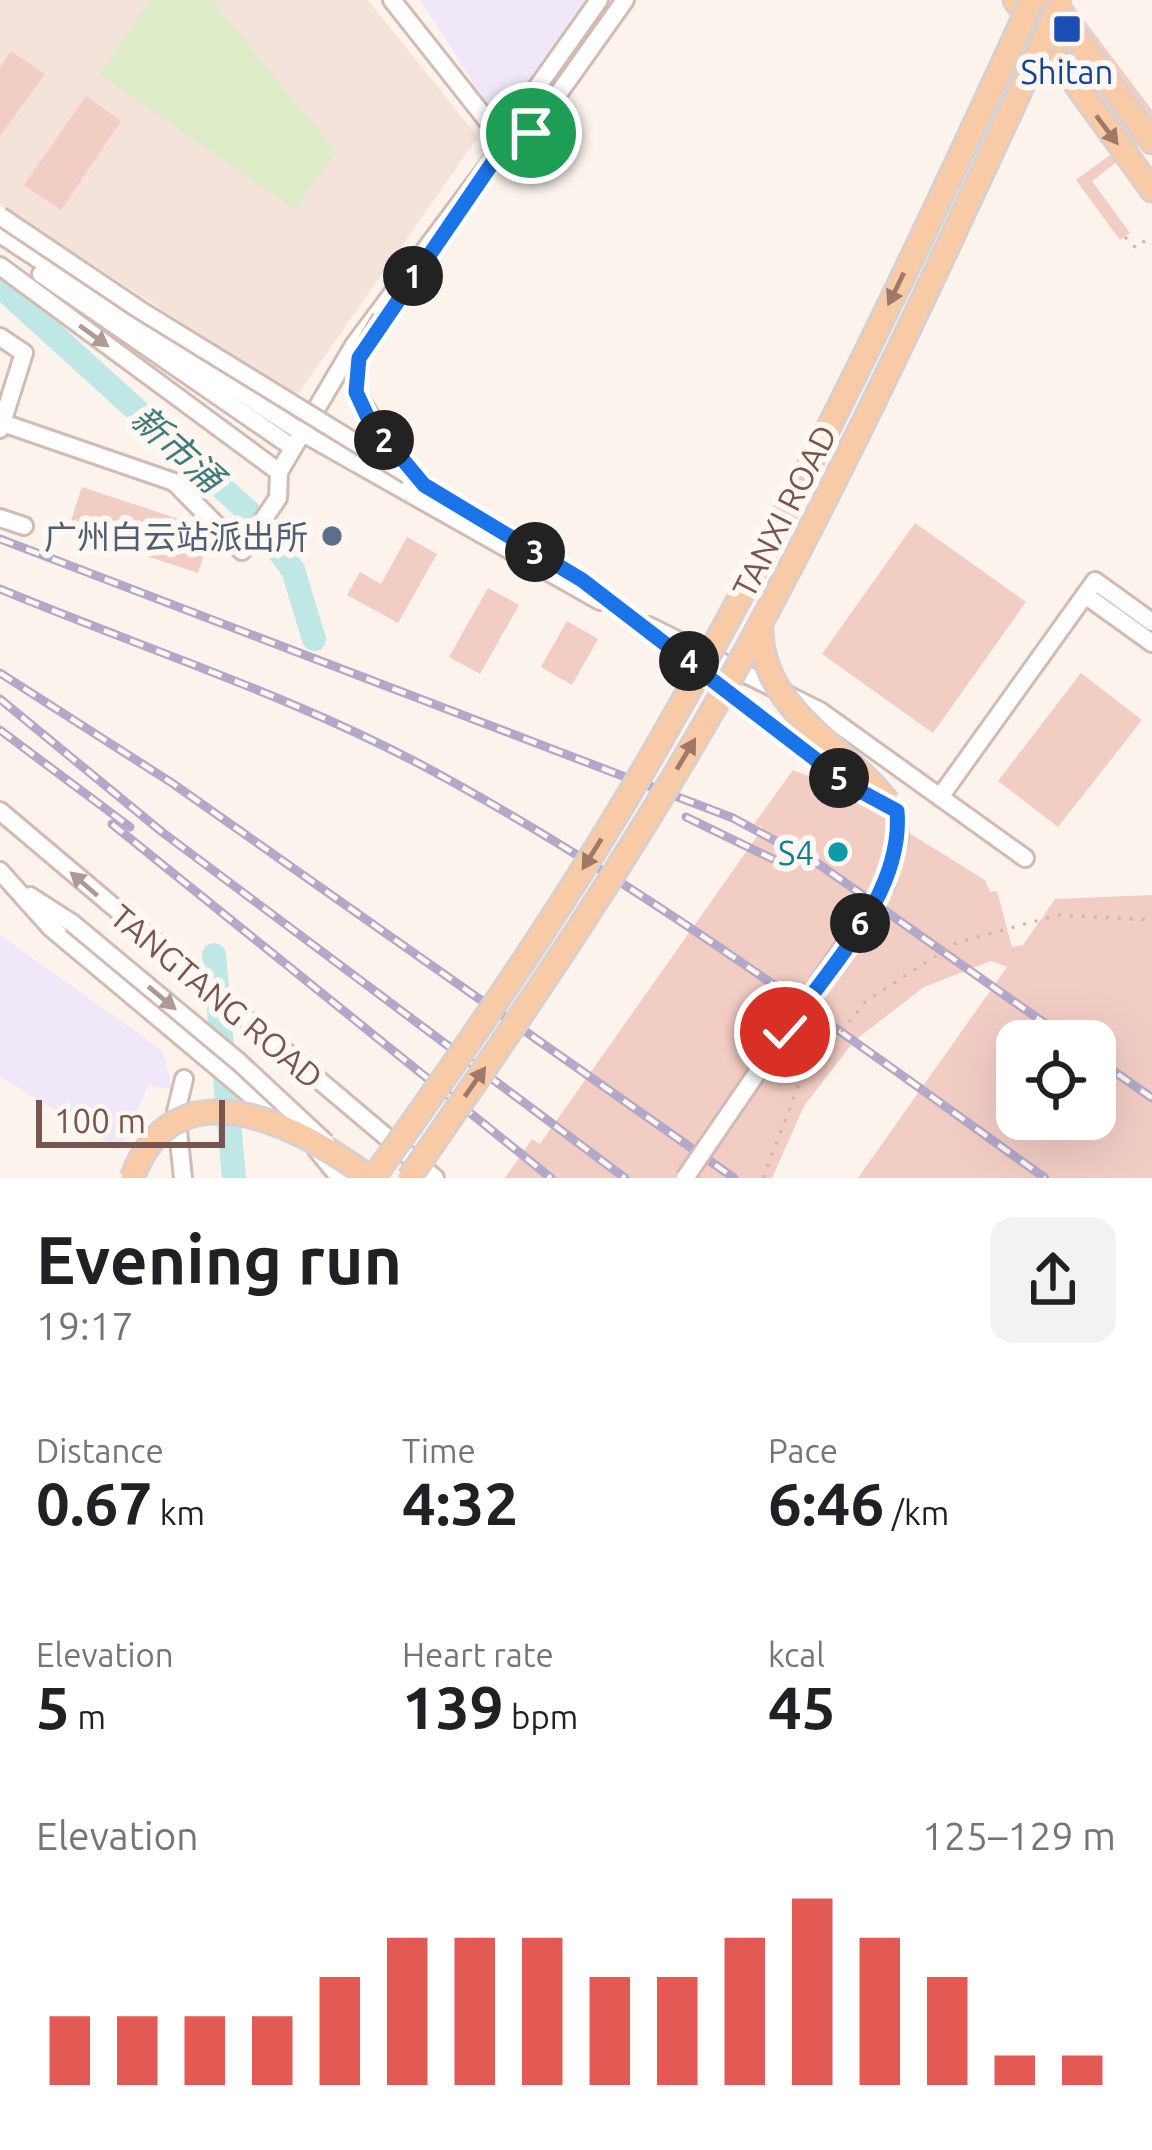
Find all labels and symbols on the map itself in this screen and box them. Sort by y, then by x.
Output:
marker: Shitan [1051,13,1083,45]
place label: Shitan [1021,53,1113,90]
pin [480,82,582,184]
one-way arrow [1094,114,1118,145]
pin: 1 [383,246,443,306]
one-way arrow [886,272,906,307]
one-way arrow [78,323,110,347]
water label: 新市涌 [124,397,235,502]
pin: 2 [354,410,414,470]
street label: TANXI ROAD [725,419,843,603]
place label: 广州白云站派出所 [44,518,308,555]
pin: 3 [505,522,565,582]
marker: 广州白云站派出所 [319,523,345,549]
pin: 4 [659,631,719,691]
one-way arrow [675,737,696,771]
pin: 5 [809,748,869,808]
place label: S4 [778,834,814,871]
one-way arrow [582,837,603,871]
marker: S4 [825,839,851,865]
one-way arrow [69,871,99,897]
pin: 6 [830,893,890,953]
street label: TANGTANG ROAD [104,897,330,1095]
pin [734,981,836,1083]
one-way arrow [147,985,177,1011]
one-way arrow [463,1066,486,1098]
scale bar [36,1094,225,1147]

